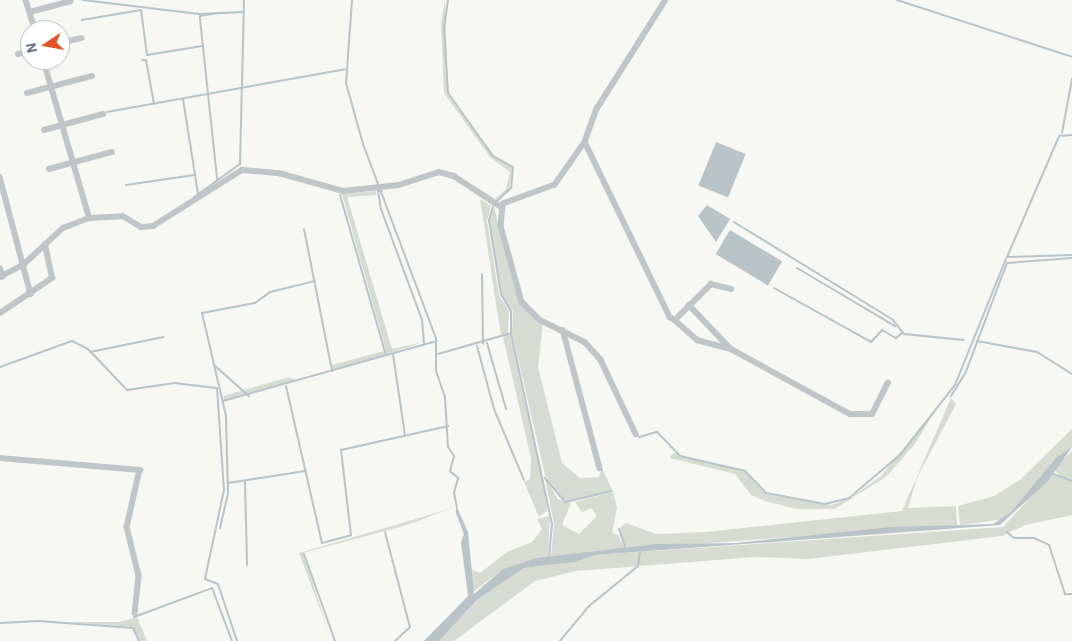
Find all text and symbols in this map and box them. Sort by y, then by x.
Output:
north arrow [20,20,70,70]
text: N [21,41,41,55]

